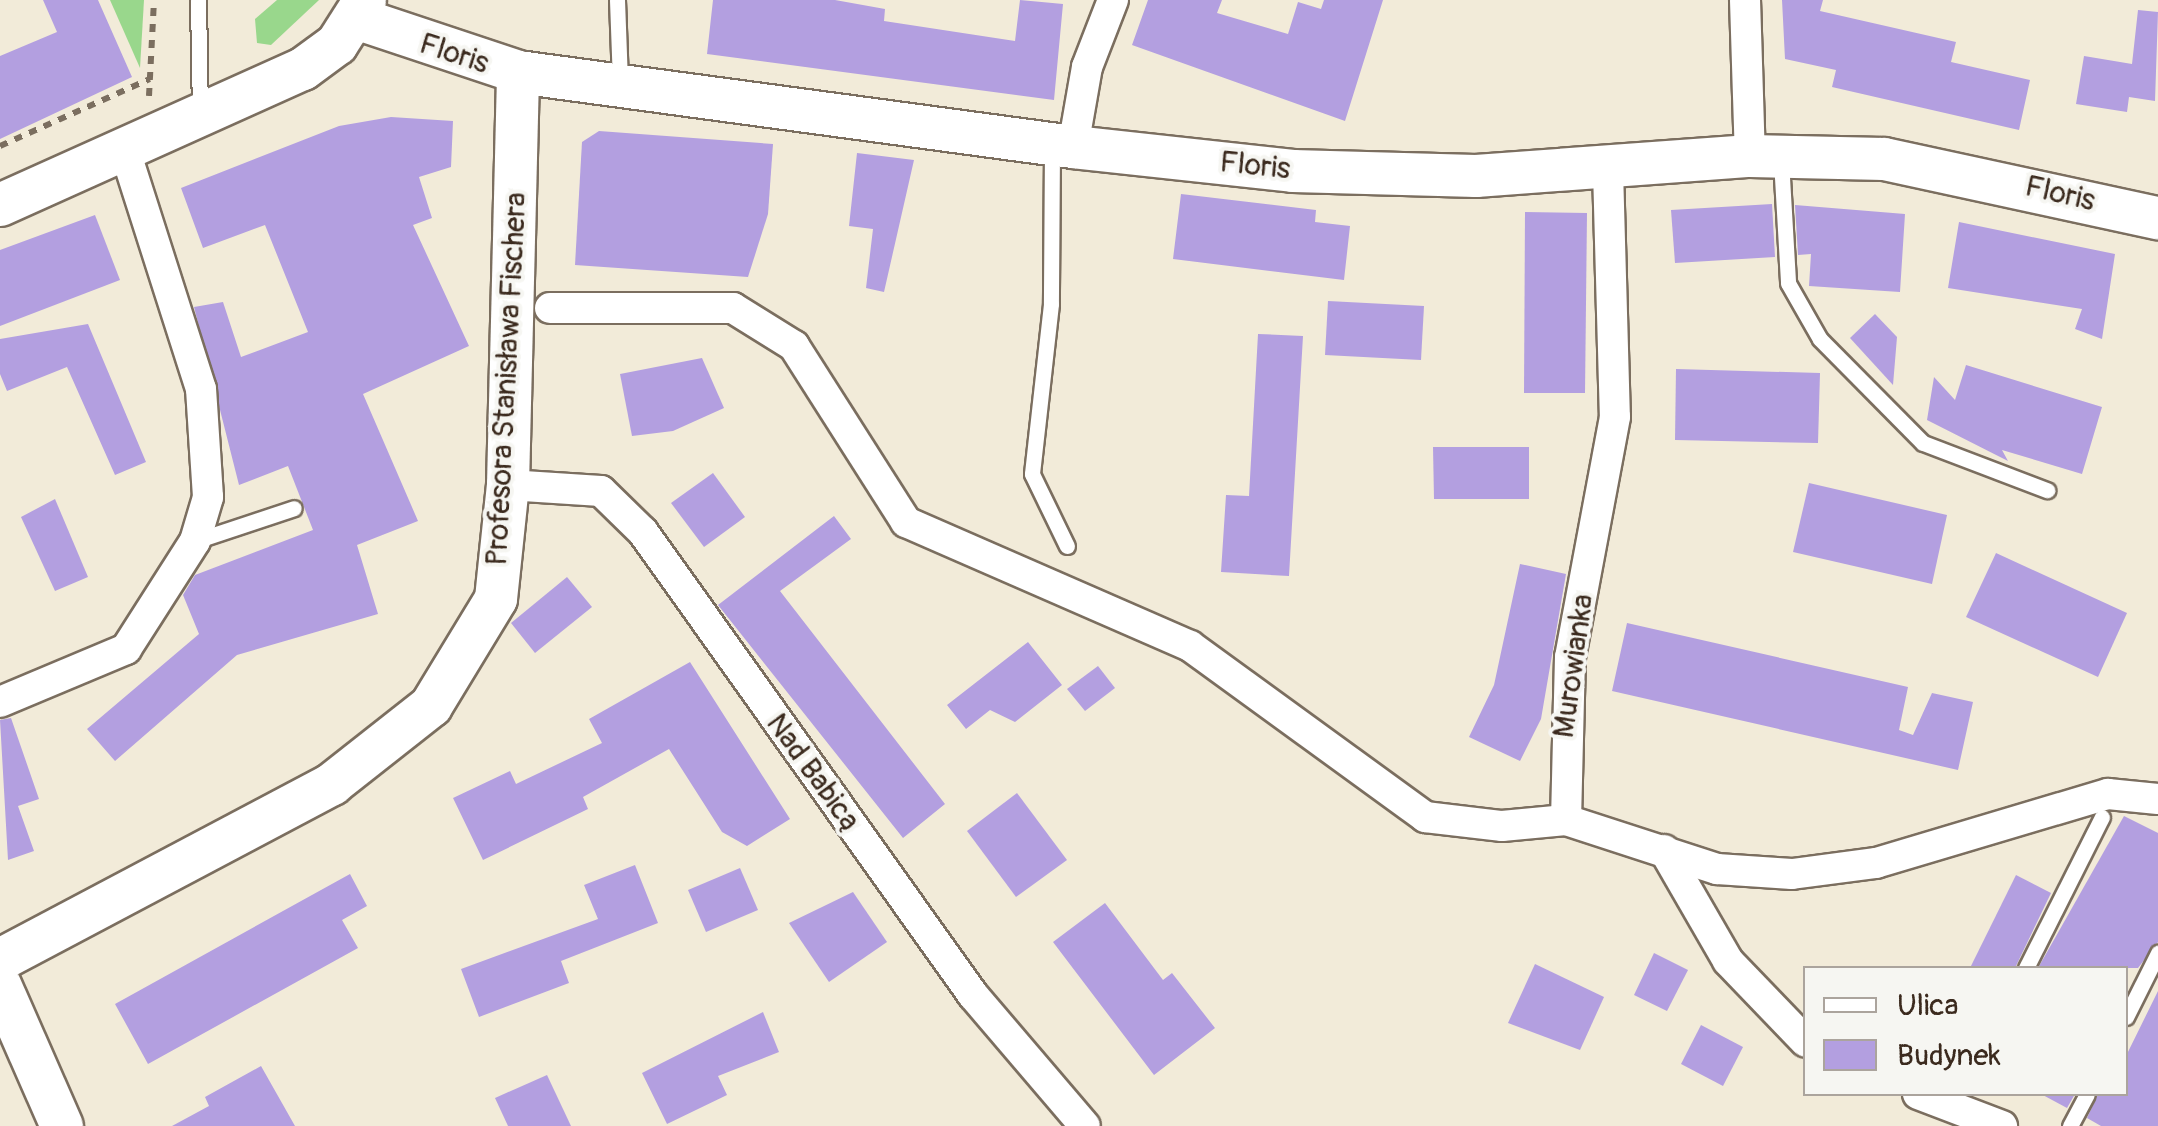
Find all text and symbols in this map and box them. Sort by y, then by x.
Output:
street label: Floris [415,26,493,82]
street label: Floris [1218,144,1292,188]
street label: Floris [2021,169,2099,219]
street label: Profesora Stanisława Fischera [479,191,535,567]
street label: Murowianka [1546,592,1602,740]
street label: Nad Babicą [758,707,868,839]
legend [1803,966,2128,1096]
text: Ulica [1897,987,1959,1024]
text: Budynek [1897,1037,2001,1074]

